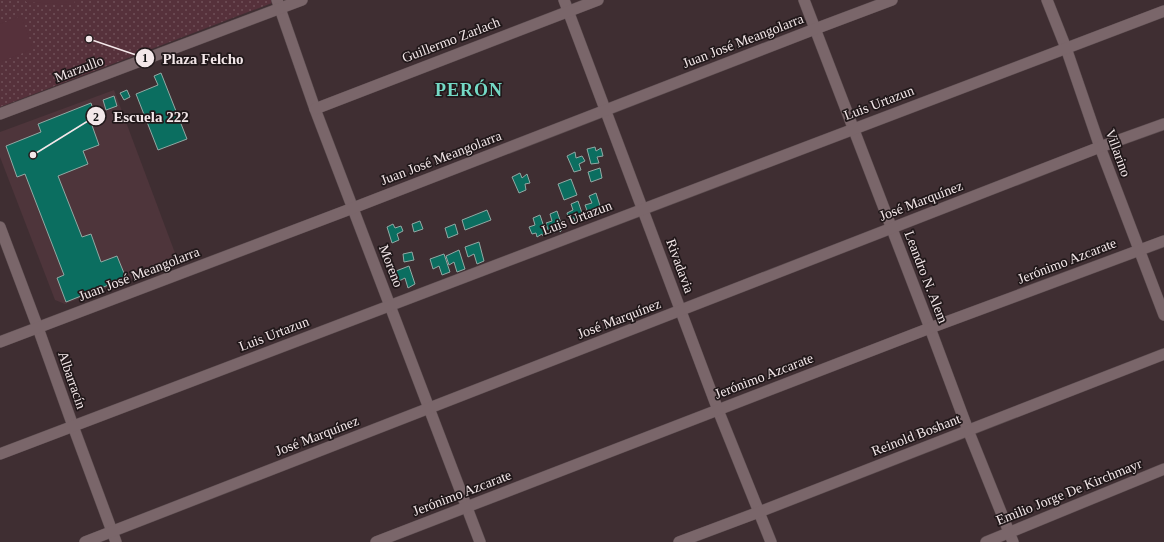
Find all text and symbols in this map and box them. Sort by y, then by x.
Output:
street label: Juan José Meangolarra [680,11,806,71]
street label: Guillermo Zarlach [400,14,502,66]
callout: Plaza Felcho [135,45,252,72]
text: 1 [142,51,148,65]
text: Plaza Felcho [162,51,244,67]
street label: Marzullo [52,53,106,85]
district label: PERÓN [435,79,503,100]
street label: Luis Urtazun [842,83,916,123]
callout: Escuela 222 [86,103,197,130]
text: Escuela 222 [113,109,189,125]
text: 2 [93,110,99,124]
street label: Villarino [1102,127,1134,179]
street label: Juan José Meangolarra [378,128,504,188]
street label: José Marquínez [877,178,965,224]
street label: Luis Urtazun [540,198,614,238]
street label: Leandro N. Alem [902,229,951,325]
street label: Jerónimo Azcarate [1016,235,1118,287]
street label: Rivadavia [663,237,697,296]
street label: Moreno [376,243,406,289]
street label: Juan José Meangolarra [76,244,202,304]
street label: José Marquínez [575,296,663,342]
street label: Luis Urtazun [237,314,311,354]
street label: Albarracín [55,349,89,411]
street label: Jerónimo Azcarate [713,350,815,402]
street label: Reinold Boshant [870,411,963,459]
street label: José Marquínez [273,413,361,459]
street label: Emilio Jorge De Kirchmayr [994,456,1144,528]
street label: Jerónimo Azcarate [411,467,513,519]

